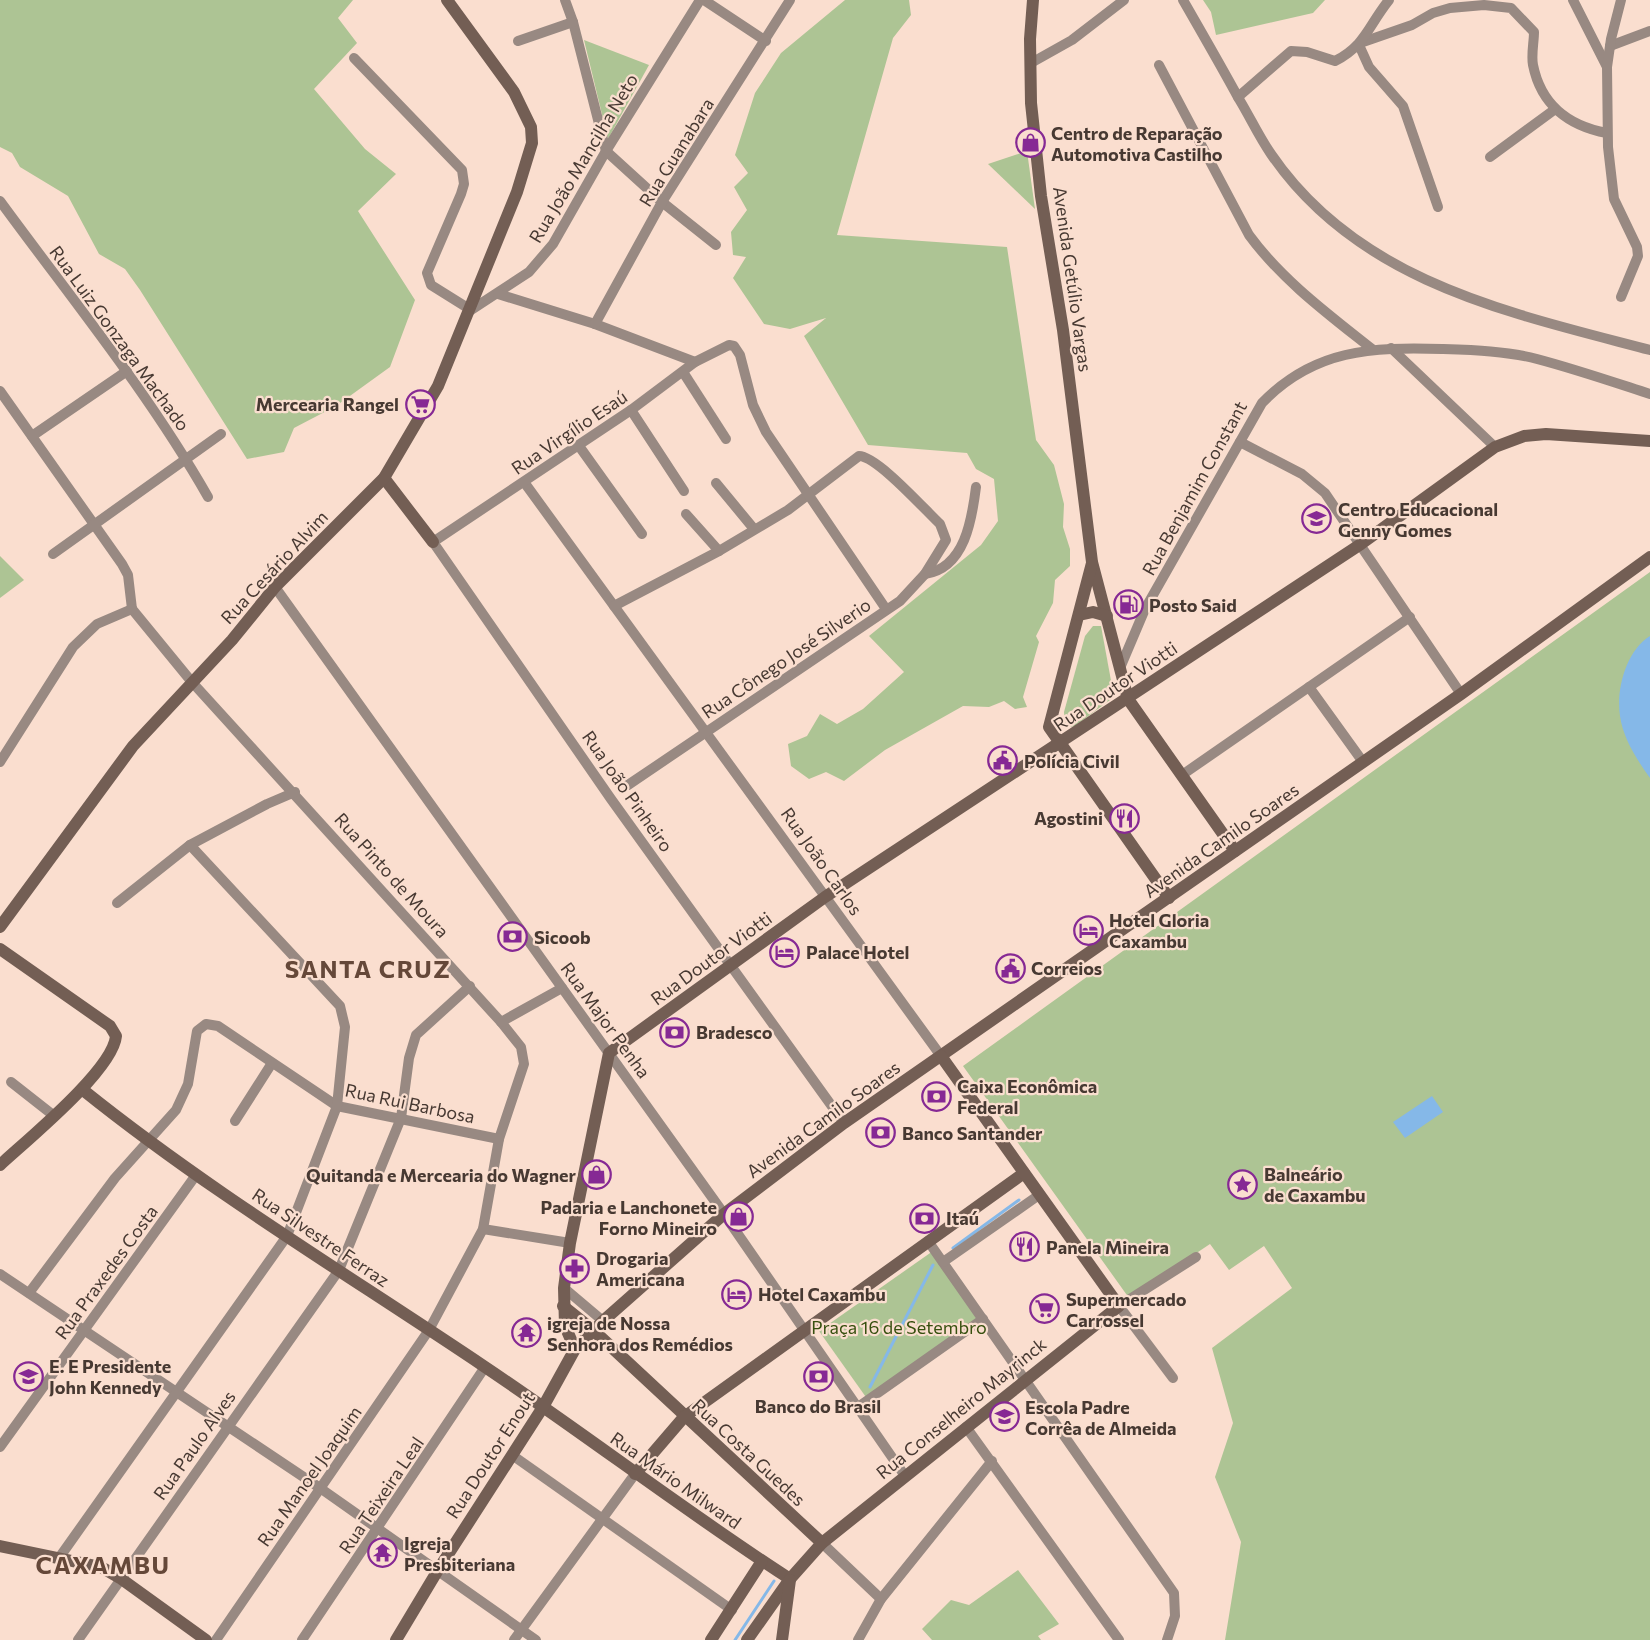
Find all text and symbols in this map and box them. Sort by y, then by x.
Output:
street label: Rua João Mancilha Neto [524,69,642,247]
street label: Rua Guanabara [634,94,718,210]
place label: Centro de Reparação Automotiva Castilho [1051,122,1223,165]
shop icon: Centro de Reparação Automotiva Castilho [1014,127,1046,159]
street label: Avenida Getúlio Vargas [1049,185,1097,373]
street label: Rua Luiz Gonzaga Machado [45,241,195,435]
street label: Rua Virgílio Esaú [507,385,631,479]
supermarket icon: Mercearia Rangel [404,388,436,420]
place label: Mercearia Rangel [256,393,399,415]
street label: Rua Benjamim Constant [1137,397,1251,579]
place label: Centro Educacional Genny Gomes [1338,498,1498,541]
school or university icon: Centro Educacional Genny Gomes [1301,503,1333,535]
street label: Rua Cesário Alvim [216,506,332,628]
fuel station icon: Posto Said [1112,589,1144,621]
street label: Rua Cônego José Silverio [697,593,875,723]
place label: Posto Said [1149,594,1237,616]
street label: Rua Doutor Viotti [1049,636,1181,736]
street label: Rua João Pinheiro [578,726,678,856]
public building icon: Polícia Civil [987,745,1019,777]
place label: Polícia Civil [1024,750,1120,772]
street label: Avenida Camilo Soares [1139,778,1303,902]
restaurant icon: Agostini [1108,802,1140,834]
street label: Rua João Carlos [777,803,867,919]
place label: Agostini [1034,807,1103,829]
street label: Rua Pinto de Moura [330,808,454,942]
street label: Rua Doutor Viotti [646,907,776,1009]
place label: Hotel Gloria Caxambu [1109,909,1209,952]
hotel icon: Hotel Gloria Caxambu [1072,914,1104,946]
bank icon: Sicoob [497,921,529,953]
place label: Sicoob [534,926,591,948]
hotel icon: Palace Hotel [769,936,801,968]
place label: Palace Hotel [806,941,909,963]
public building icon: Correios [994,952,1026,984]
district label: SANTA CRUZ [285,954,451,983]
place label: Correios [1031,957,1102,979]
street label: Rua Major Penha [557,958,655,1082]
bank icon: Bradesco [659,1016,691,1048]
place label: Bradesco [696,1021,773,1043]
street label: Avenida Camilo Soares [742,1056,904,1182]
place label: Caixa Econômica Federal [957,1075,1097,1118]
street label: Rua Rui Barbosa [343,1079,477,1127]
bank icon: Caixa Econômica Federal [920,1080,952,1112]
bank icon: Banco Santander [865,1117,897,1149]
place label: Banco Santander [902,1122,1043,1144]
shop icon: Quitanda e Mercearia do Wagner [581,1159,613,1191]
place label: Balneário de Caxambu [1264,1163,1366,1206]
place label: Quitanda e Mercearia do Wagner [306,1164,577,1186]
place icon: Balneário de Caxambu [1227,1168,1259,1200]
street label: Rua Silvestre Ferraz [248,1183,394,1291]
place label: Padaria e Lanchonete Forno Mineiro [540,1196,717,1239]
street label: Rua Praxedes Costa [50,1201,162,1343]
shop icon: Padaria e Lanchonete Forno Mineiro [722,1201,754,1233]
bank icon: Itaú [909,1202,941,1234]
place label: Itaú [946,1207,979,1229]
restaurant icon: Panela Mineira [1009,1231,1041,1263]
place label: Panela Mineira [1046,1236,1169,1258]
place label: Drogaria Americana [596,1247,685,1290]
pharmacy icon: Drogaria Americana [559,1252,591,1284]
hotel icon: Hotel Caxambu [721,1278,753,1310]
place label: Hotel Caxambu [758,1283,886,1305]
place label: Supermercado Carrossel [1066,1288,1187,1331]
supermarket icon: Supermercado Carrossel [1029,1293,1061,1325]
place label: igreja de Nossa Senhora dos Remédios [547,1312,733,1355]
park label: Praça 16 de Setembro [811,1316,987,1338]
temple icon: igreja de Nossa Senhora dos Remédios [510,1317,542,1349]
street label: Rua Conselheiro Mayrinck [872,1332,1051,1483]
place label: E. E Presidente John Kennedy [49,1355,171,1398]
school or university icon: E. E Presidente John Kennedy [12,1360,44,1392]
bank icon: Banco do Brasil [802,1361,834,1393]
street label: Rua Paulo Alves [148,1386,240,1504]
street label: Rua Doutor Enout [441,1387,539,1523]
street label: Rua Costa Guedes [688,1394,810,1510]
place label: Banco do Brasil [755,1395,881,1417]
place label: Escola Padre Corrêa de Almeida [1025,1396,1177,1439]
school or university icon: Escola Padre Corrêa de Almeida [988,1401,1020,1433]
street label: Rua Manoel Joaquim [252,1402,366,1550]
street label: Rua Mário Milward [606,1427,746,1533]
street label: Rua Teixeira Leal [334,1432,428,1558]
place label: Igreja Presbiteriana [404,1532,515,1575]
temple icon: Igreja Presbiteriana [367,1537,399,1569]
district label: CAXAMBU [36,1550,170,1579]

